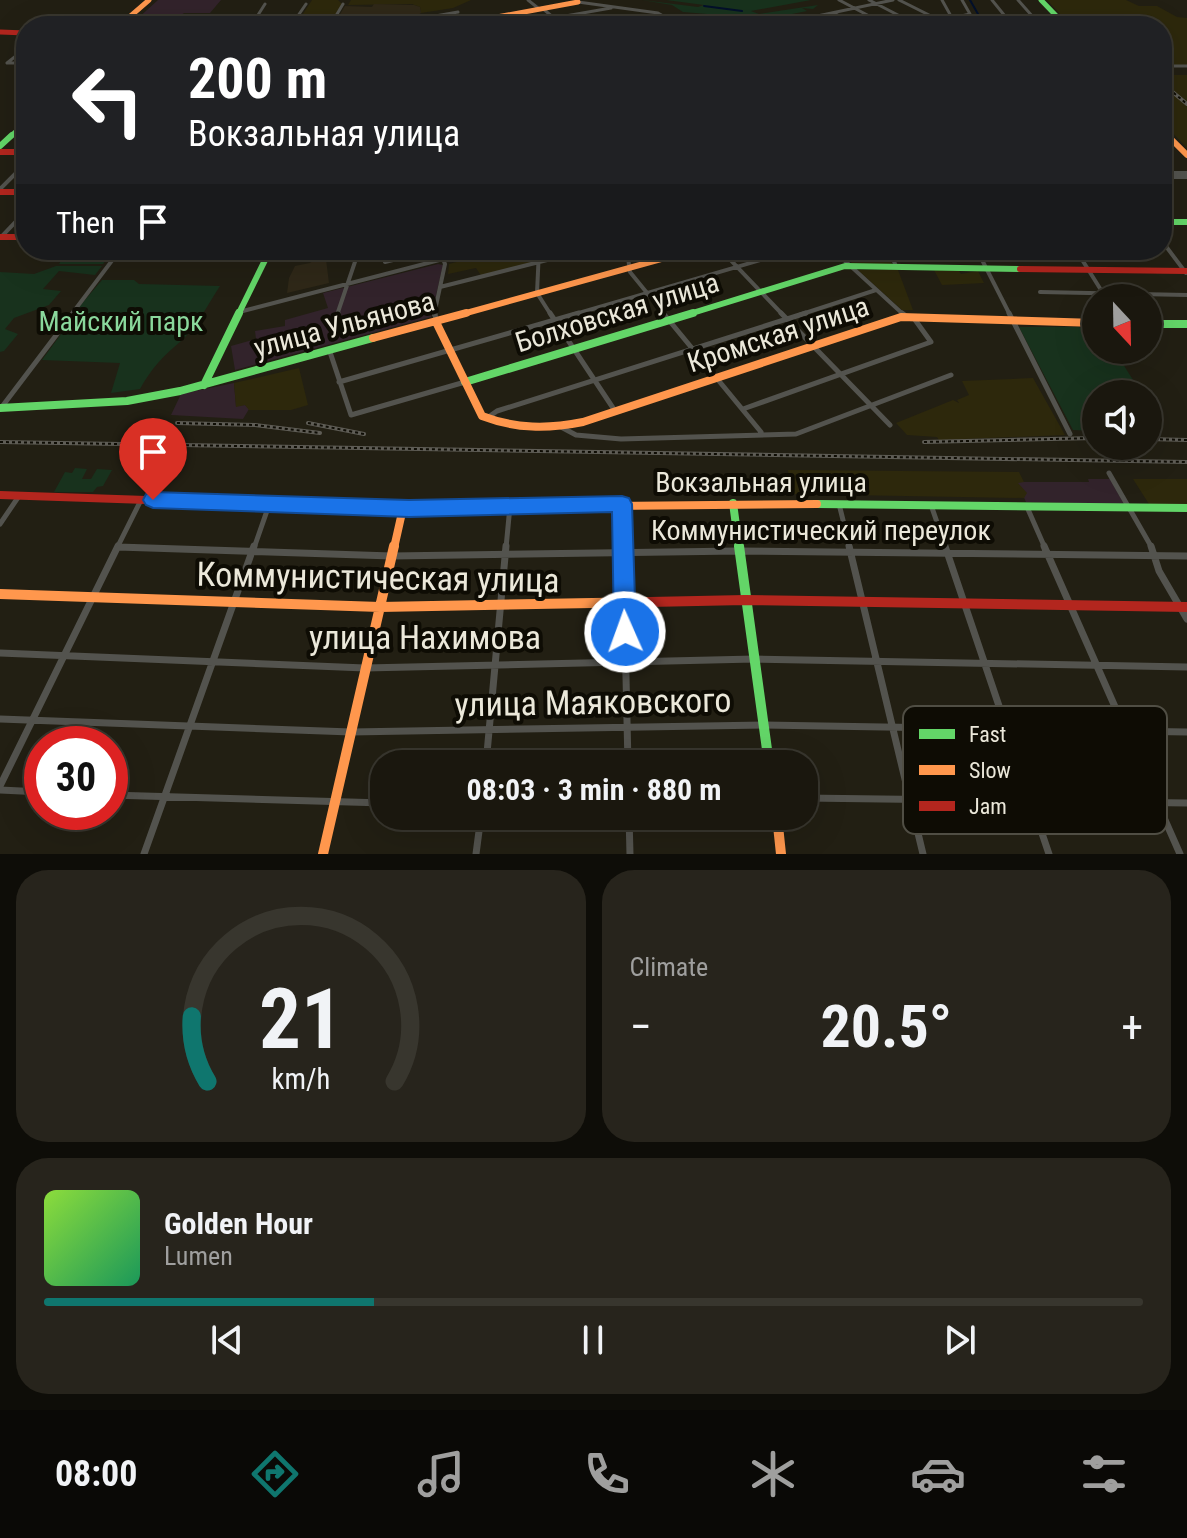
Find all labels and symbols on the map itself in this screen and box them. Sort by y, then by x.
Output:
street label: Болховская улица [511,266,723,359]
north arrow [1082,284,1162,364]
street label: улица Ульянова [250,285,438,364]
street label: Кромская улица [683,290,873,379]
park label: Майский парк [38,305,204,338]
pin [119,418,187,500]
street label: Вокзальная улица [655,466,867,499]
street label: Коммунистический переулок [651,514,991,547]
street label: Коммунистическая улица [196,554,560,600]
position arrow [583,590,667,674]
street label: улица Нахимова [309,617,541,657]
street label: улица Маяковского [454,680,732,724]
legend [903,706,1167,834]
text: Fast [969,722,1006,747]
speed limit sign: 30 [24,726,128,830]
text: Slow [969,758,1011,783]
text: Jam [969,794,1007,819]

